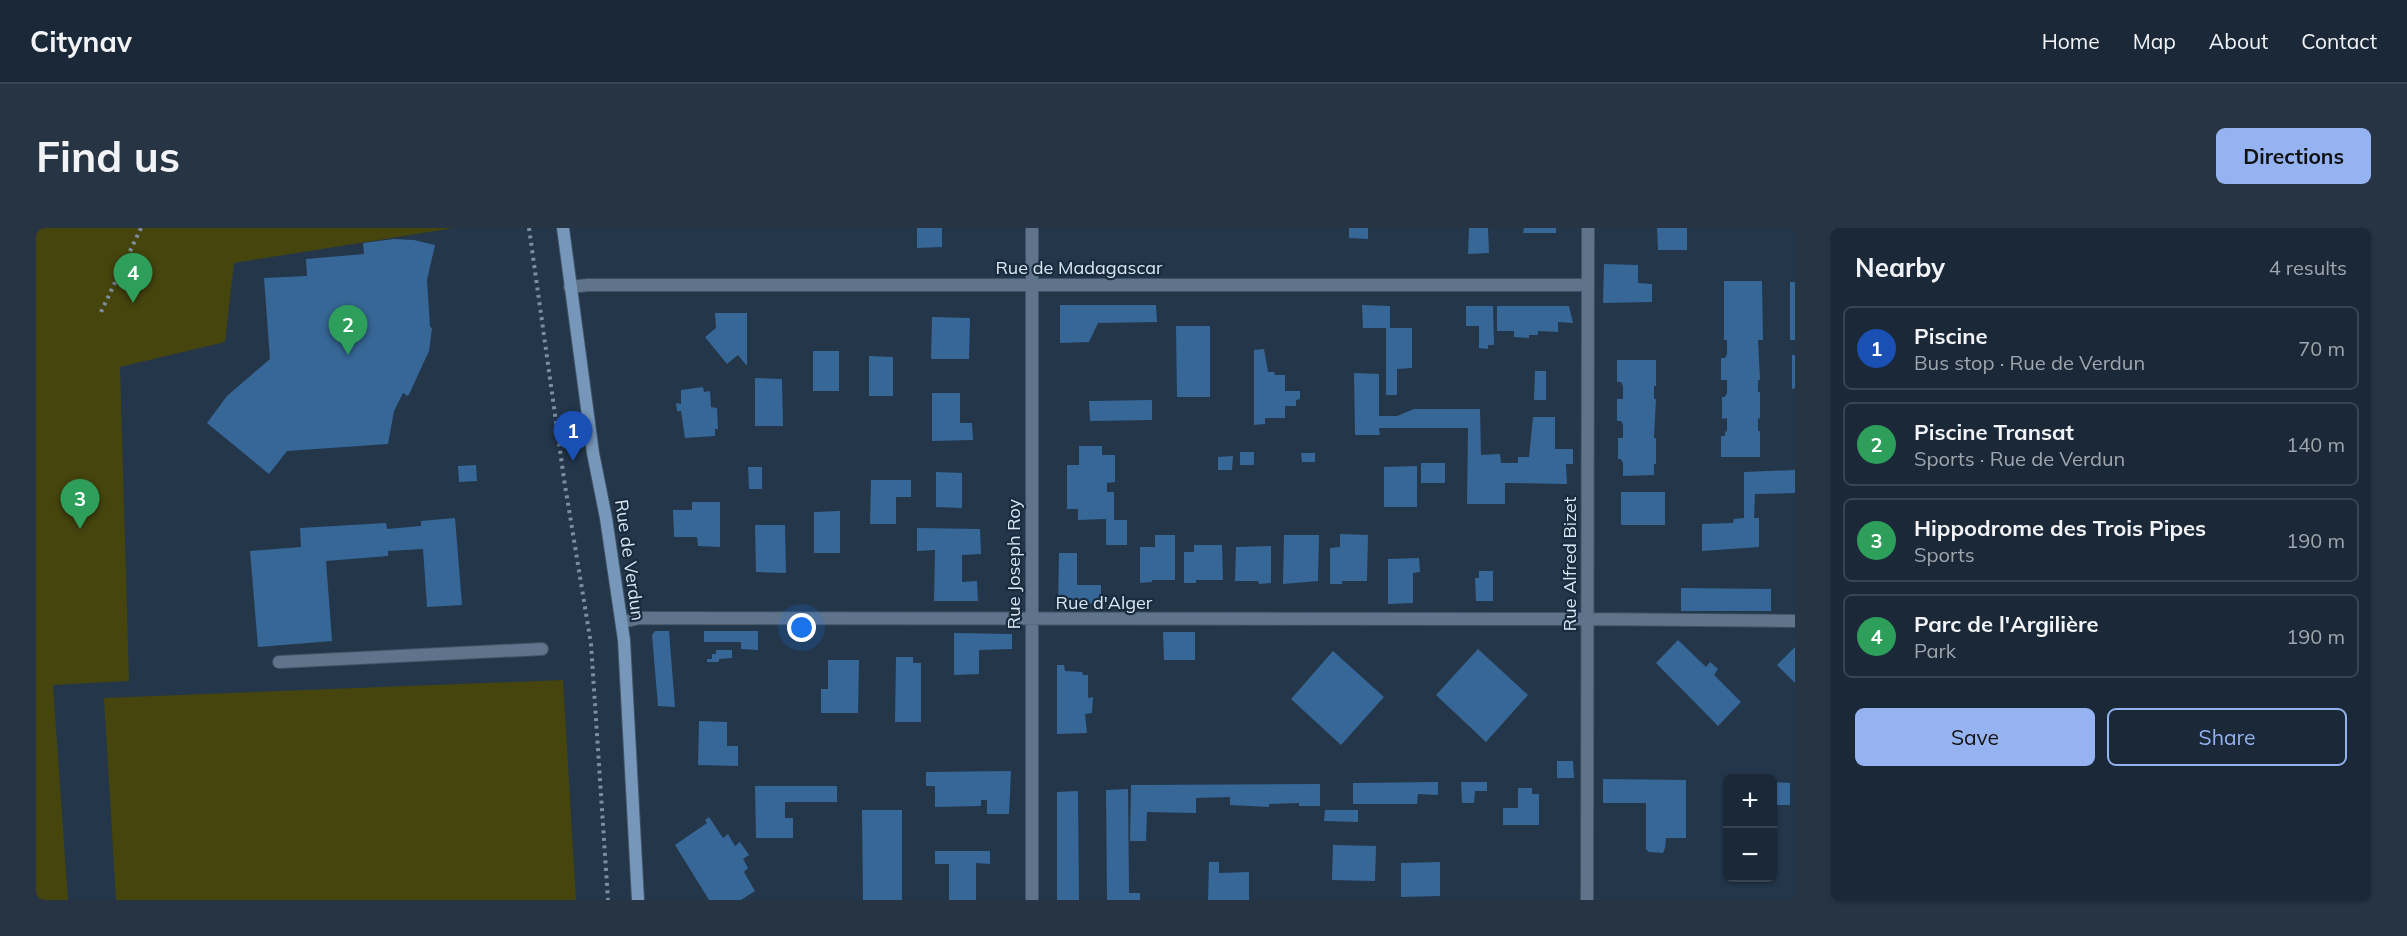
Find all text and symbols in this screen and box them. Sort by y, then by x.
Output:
text: Citynav [30,24,132,59]
text: Home [2042,28,2100,54]
text: Map [2133,28,2176,54]
text: About [2209,28,2268,54]
text: Contact [2301,28,2377,54]
button: Directions [2216,128,2371,184]
text: Find us [36,130,180,183]
text: Nearby [1855,251,1945,284]
pin: 4 [114,254,152,303]
text: 4 results [2269,255,2347,280]
street label: Rue de Madagascar [995,256,1163,279]
pin: 2 [328,306,368,355]
text: Piscine [1914,322,1988,350]
text: 1 [1871,336,1883,361]
text: 70 m [2298,336,2345,361]
text: Bus stop · Rue de Verdun [1914,350,2145,375]
pin: 1 [554,412,592,461]
text: Piscine Transat [1914,418,2074,446]
text: 2 [1871,432,1883,457]
text: 140 m [2286,432,2345,457]
text: Sports · Rue de Verdun [1914,446,2125,471]
pin: 3 [60,480,99,529]
street label: Rue Alfred Bizet [1558,497,1581,631]
street label: Rue de Verdun [610,498,650,622]
street label: Rue Joseph Roy [1002,498,1025,629]
text: Hippodrome des Trois Pipes [1914,514,2206,542]
text: 3 [1871,528,1883,553]
text: 190 m [2286,528,2345,553]
text: Sports [1914,542,1975,567]
street label: Rue d'Alger [1056,591,1153,614]
text: Parc de l'Argilière [1914,610,2099,638]
your location [787,613,816,642]
text: 4 [1871,624,1883,649]
text: 190 m [2286,624,2345,649]
text: Park [1914,638,1956,663]
button: Save [1855,708,2095,766]
button: Share [2107,708,2347,766]
map controls [1723,774,1777,882]
button: + [1723,774,1777,828]
button: − [1723,828,1777,882]

